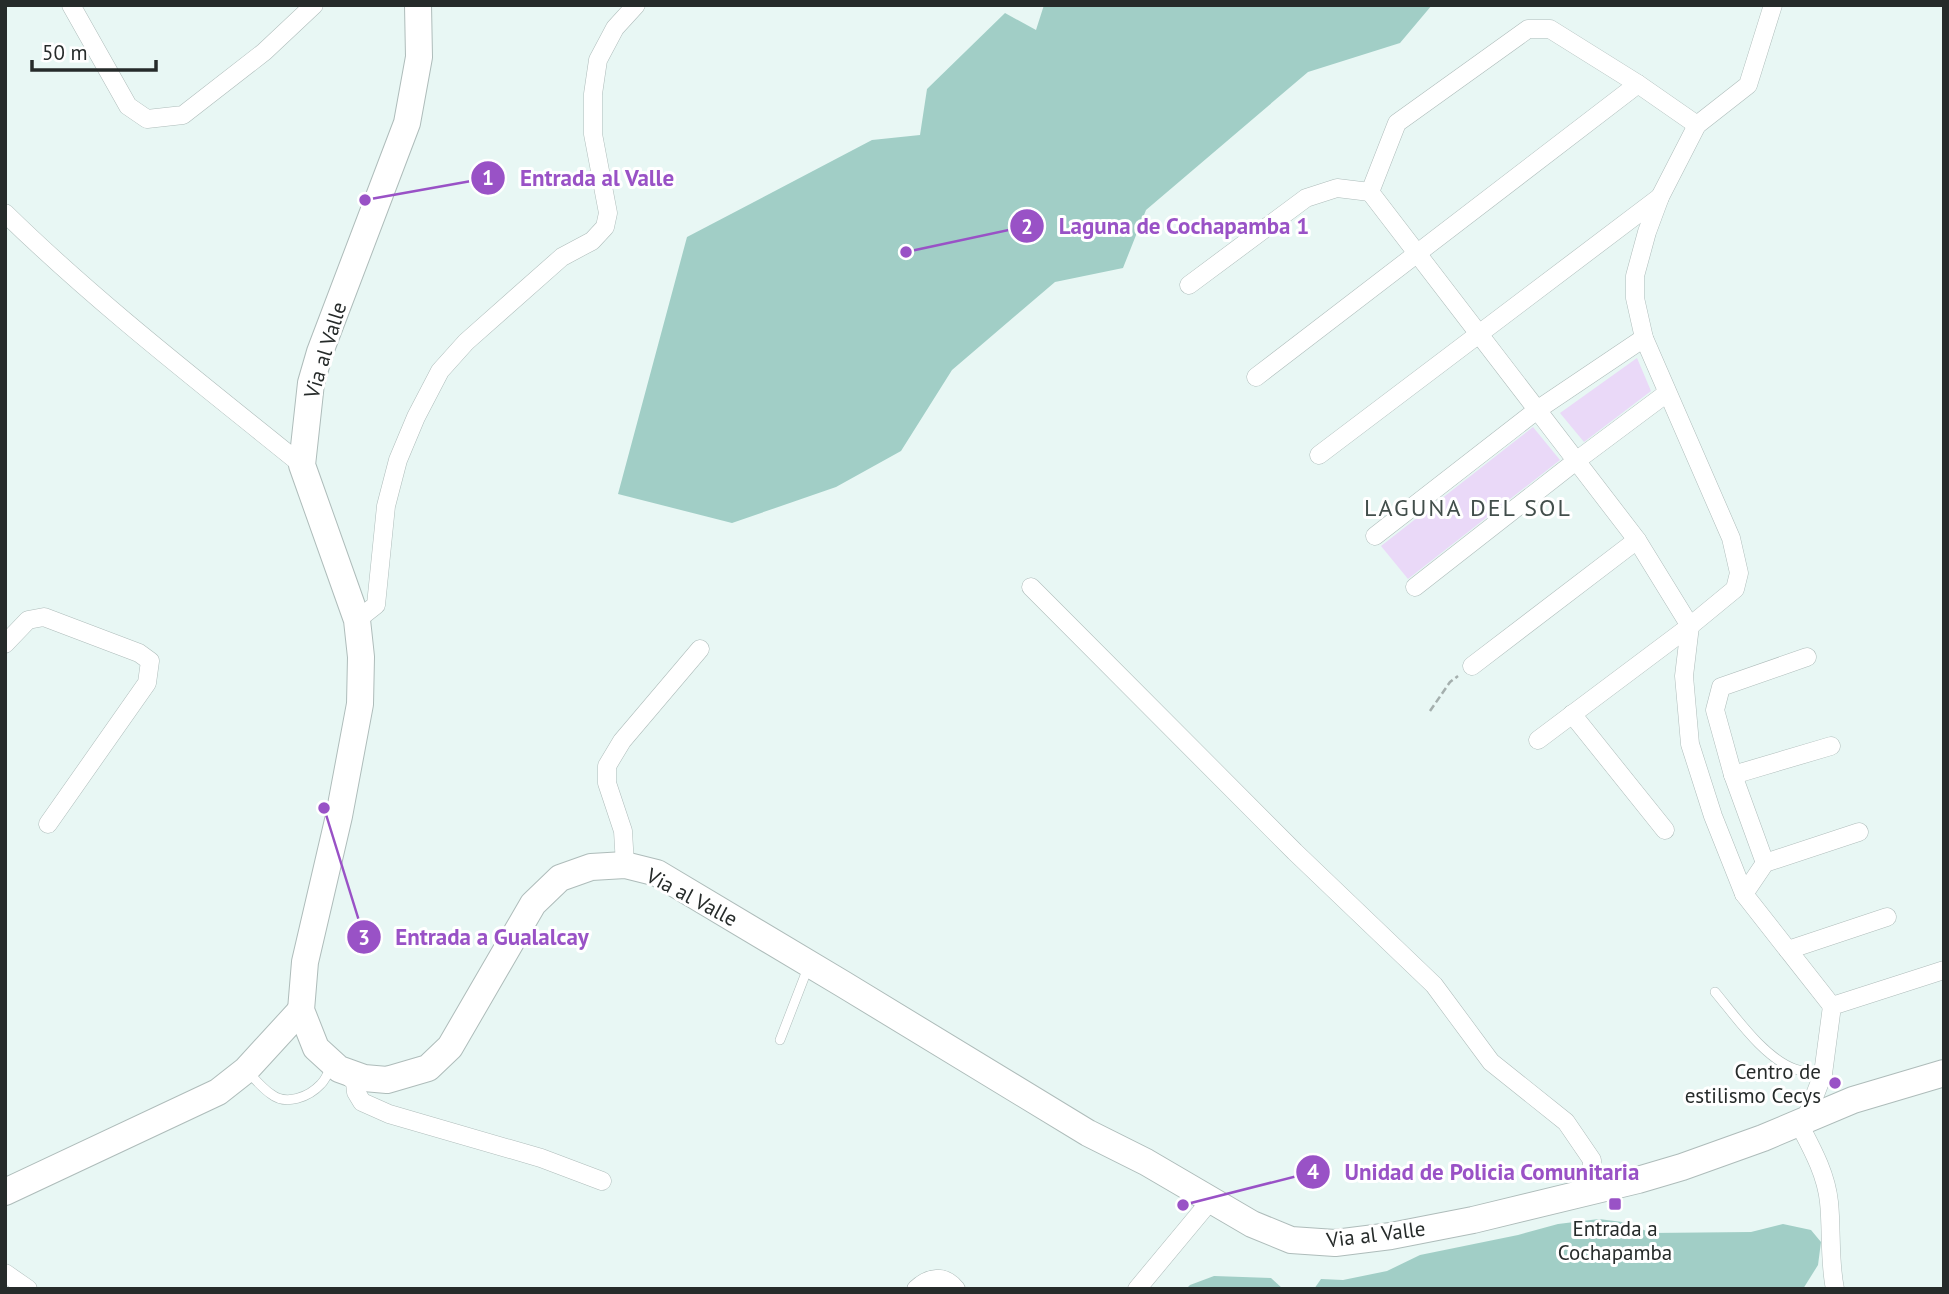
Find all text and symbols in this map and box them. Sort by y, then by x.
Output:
scale bar [32,28,156,72]
text: 50 m [42,39,88,66]
callout: Entrada al Valle [471,156,689,200]
text: Entrada al Valle [520,163,674,192]
text: 1 [482,164,494,191]
callout: Laguna de Cochapamba 1 [1010,204,1324,248]
text: Laguna de Cochapamba 1 [1059,211,1309,240]
text: 2 [1021,213,1033,240]
street label: Via al Valle [297,299,352,402]
district label: LAGUNA DEL SOL [1364,492,1572,523]
street label: Via al Valle [641,861,742,932]
callout: Entrada a Gualalcay [346,915,603,959]
text: Entrada a Gualalcay [395,922,590,951]
text: 3 [358,924,370,951]
place label: Centro de estilismo Cecys [1685,1058,1821,1109]
marker: Centro de estilismo Cecys [1827,1075,1843,1091]
callout: Unidad de Policia Comunitaria [1295,1150,1654,1194]
text: Unidad de Policia Comunitaria [1345,1157,1639,1186]
text: 4 [1307,1158,1319,1185]
marker: Entrada a Cochapamba [1607,1196,1623,1212]
street label: Via al Valle [1324,1215,1427,1254]
place label: Entrada a Cochapamba [1558,1215,1672,1266]

